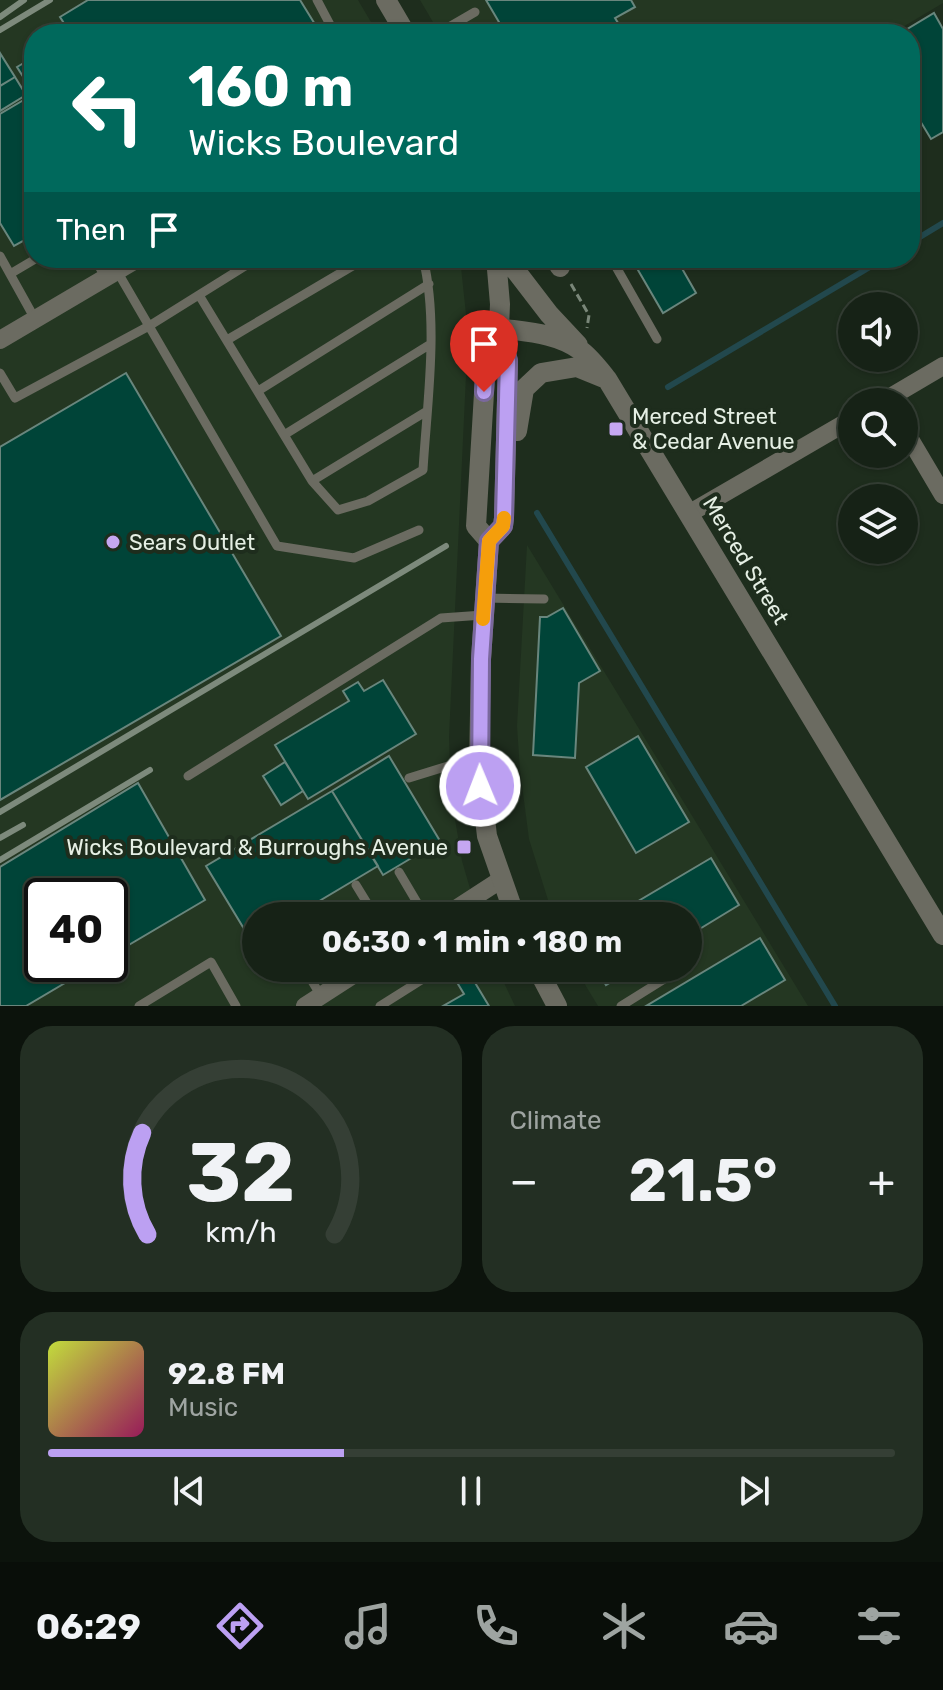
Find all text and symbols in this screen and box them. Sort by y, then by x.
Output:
text: 160 m [188,54,354,120]
icon: left [56,56,160,160]
text: Wicks Boulevard [188,121,459,164]
icon: arrive [142,208,186,252]
text: Then [56,212,126,248]
map controls [838,292,918,564]
button: sound [838,292,918,372]
pin [450,310,518,392]
icon: arrive [462,322,506,366]
button: search [838,388,918,468]
place label: Merced Street & Cedar Avenue [632,403,795,455]
marker: Merced Street & Cedar Avenue [607,420,625,438]
button: layers [838,484,918,564]
street label: Merced Street [697,491,795,629]
place label: Sears Outlet [129,529,255,556]
marker: Sears Outlet [104,533,122,551]
position arrow [438,744,522,828]
place label: Wicks Boulevard & Burroughs Avenue [66,834,448,861]
marker: Wicks Boulevard & Burroughs Avenue [455,838,473,856]
speed limit sign: 40 [24,878,128,982]
text: 06:30 · 1 min · 180 m [322,924,622,960]
text: Climate [510,1105,602,1136]
text: 32 [186,1123,295,1222]
text: 21.5° [628,1145,777,1216]
text: − [510,1155,538,1207]
text: + [868,1155,895,1207]
text: km/h [205,1215,276,1249]
text: 92.8 FM [168,1356,285,1392]
text: Music [168,1392,238,1423]
icon: previous [167,1469,211,1513]
icon: pause [449,1469,493,1513]
icon: next [732,1469,776,1513]
icon: directions [212,1598,268,1654]
icon: music [340,1598,396,1654]
icon: phone [468,1598,524,1654]
icon: climate [596,1598,652,1654]
icon: car [723,1598,779,1654]
icon: filters [851,1598,907,1654]
text: 06:29 [36,1605,141,1648]

